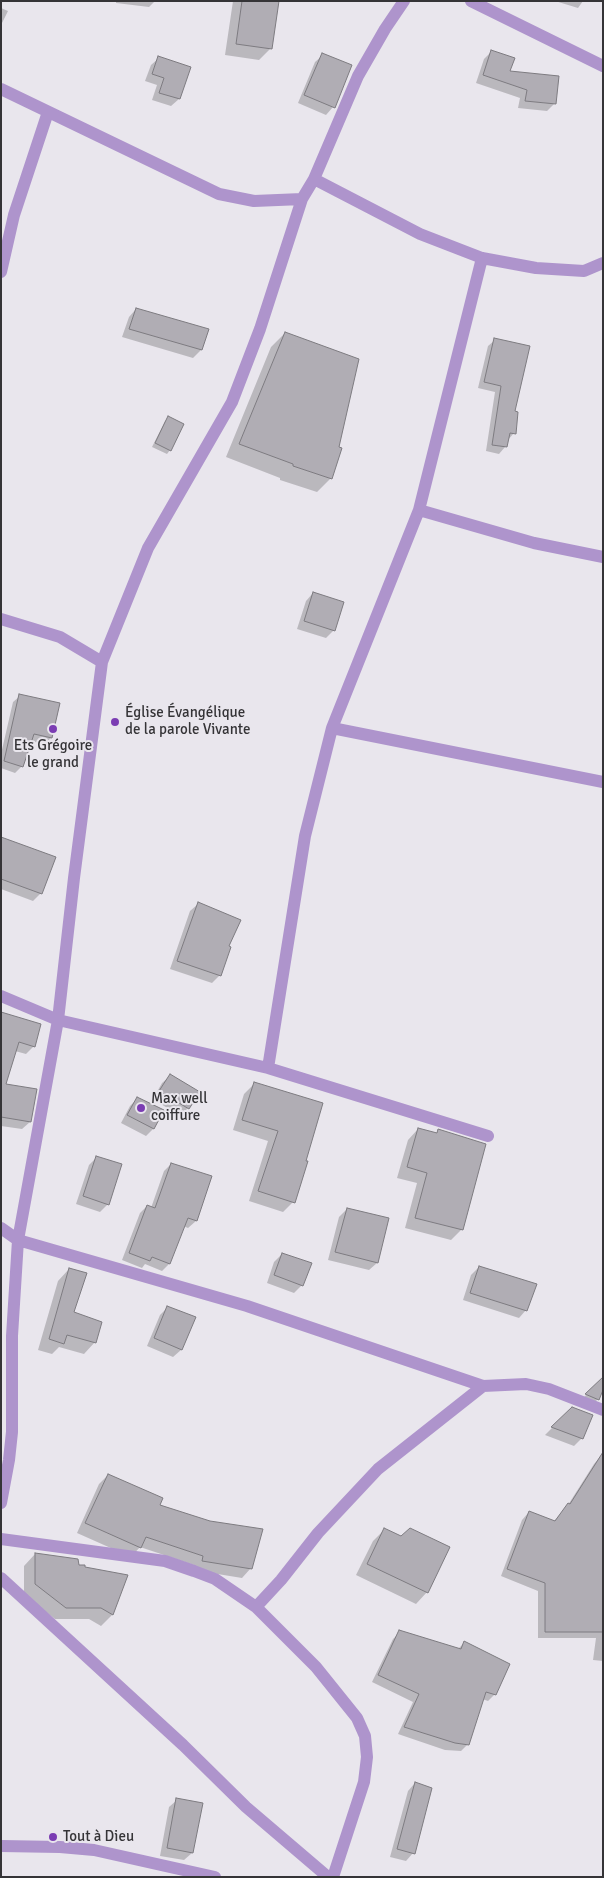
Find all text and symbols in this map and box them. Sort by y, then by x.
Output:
place label: Église Évangélique de la parole Vivante [125,704,250,739]
marker: Église Évangélique de la parole Vivante [109,716,121,728]
marker: Ets Grégoire le grand [47,723,59,735]
place label: Ets Grégoire le grand [14,737,92,772]
place label: Max well coiffure [151,1090,208,1125]
marker: Max well coiffure [135,1102,147,1114]
place label: Tout à Dieu [63,1828,134,1846]
marker: Tout à Dieu [47,1831,59,1843]

